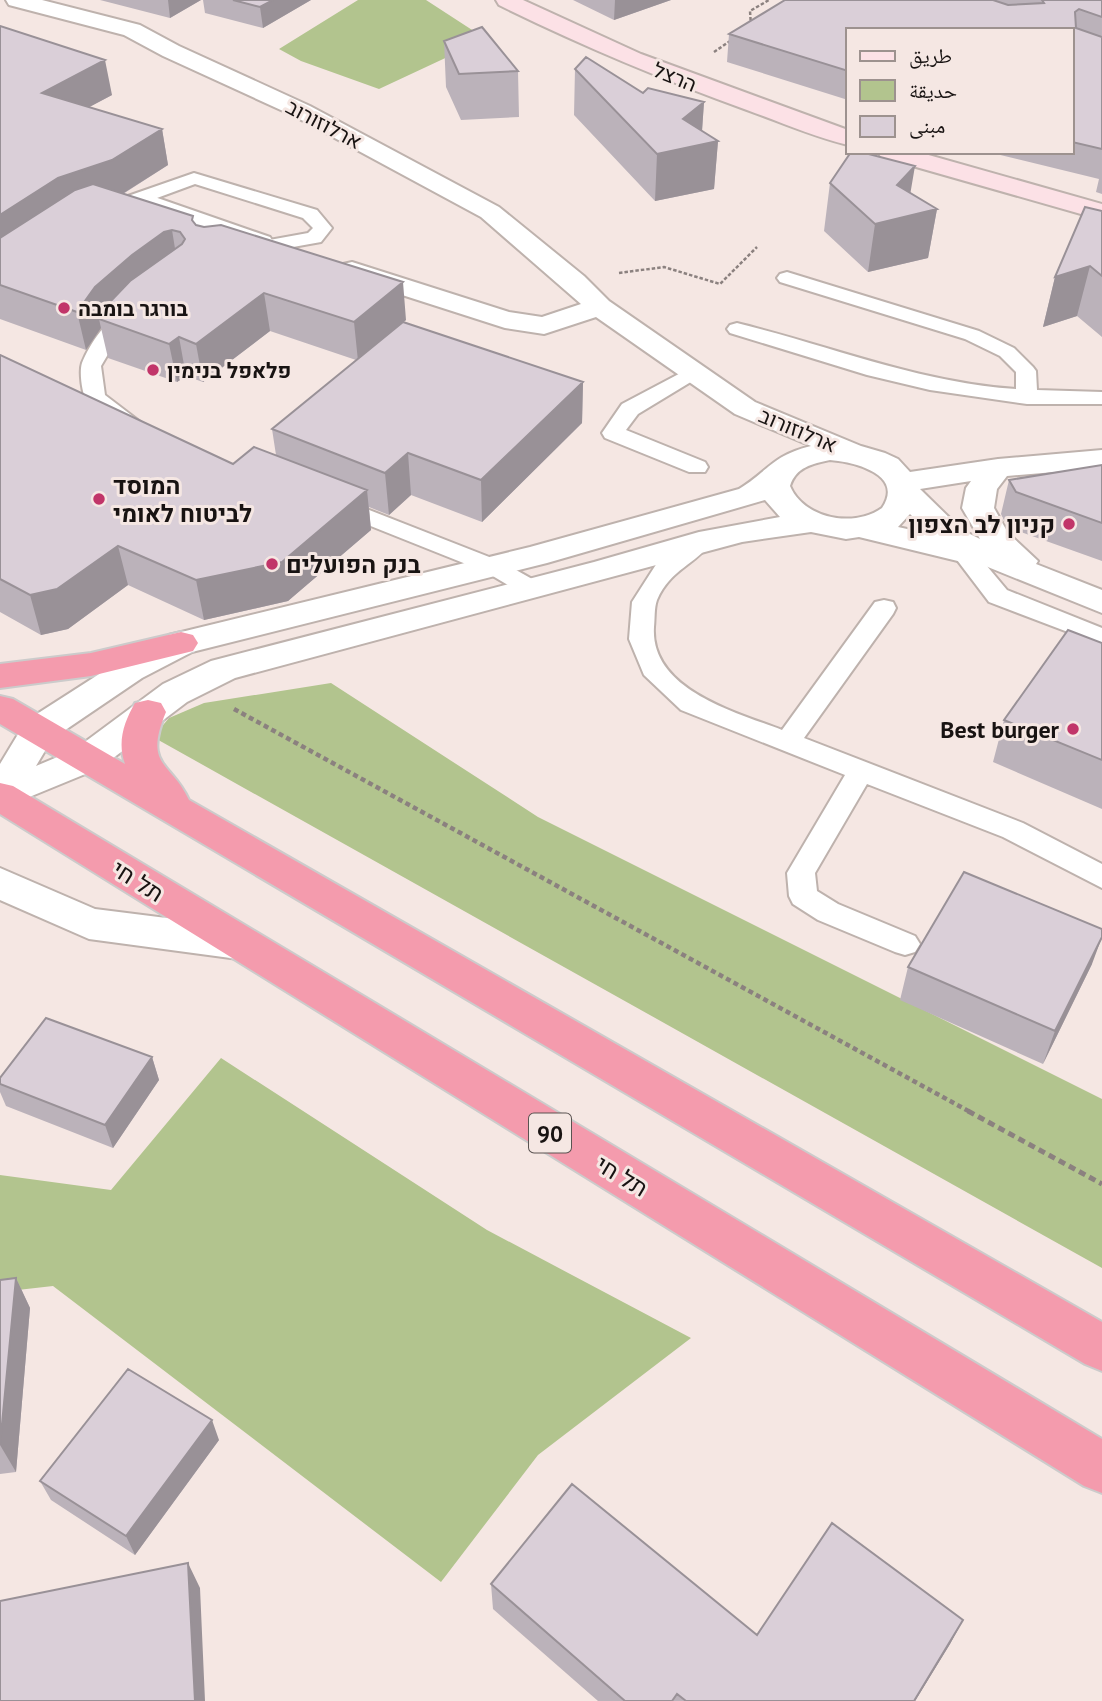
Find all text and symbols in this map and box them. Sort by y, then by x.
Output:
legend [846,28,1074,154]
text: طريق [909,42,952,69]
street label: הרצל [649,56,701,98]
text: حديقة [909,77,957,104]
street label: ארלוזורוב [281,93,367,155]
text: مبنى [909,112,945,139]
place label: בורגר בומבה [78,295,188,322]
marker: בורגר בומבה [56,300,72,316]
place label: פלאפל בנימין [167,357,291,384]
marker: פלאפל בנימין [145,362,161,378]
street label: ארלוזורוב [755,402,841,458]
place label: המוסד לביטוח לאומי [113,470,252,529]
marker: המוסד לביטוח לאומי [91,491,107,507]
place label: קניון לב הצפון [908,509,1055,540]
marker: קניון לב הצפון [1061,516,1077,532]
place label: בנק הפועלים [286,549,420,580]
marker: בנק הפועלים [264,556,280,572]
place label: Best burger [940,714,1060,745]
marker: Best burger [1065,721,1081,737]
street label: תל חי [106,853,170,909]
road number: 90 [529,1114,571,1152]
street label: תל חי [590,1148,654,1204]

